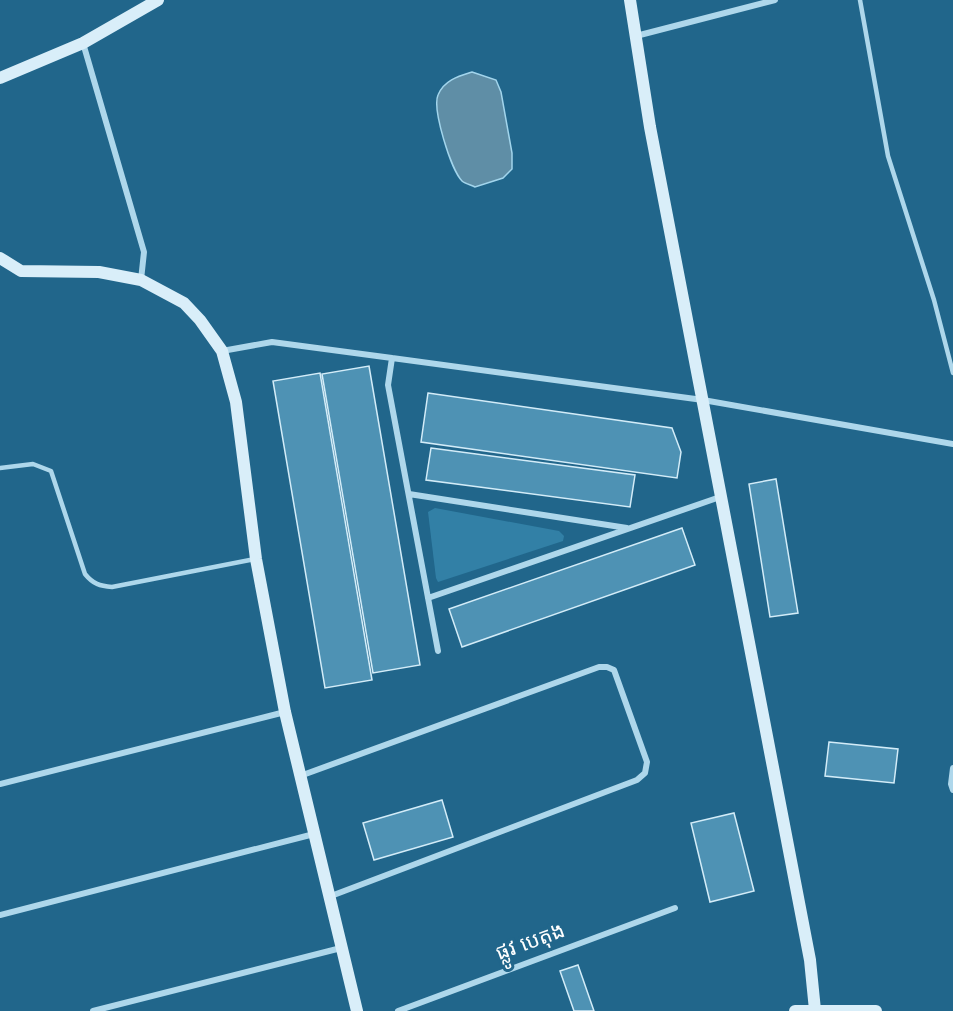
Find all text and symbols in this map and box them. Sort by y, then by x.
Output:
street label: ផ្លូវ បេតុង [492,917,570,972]

